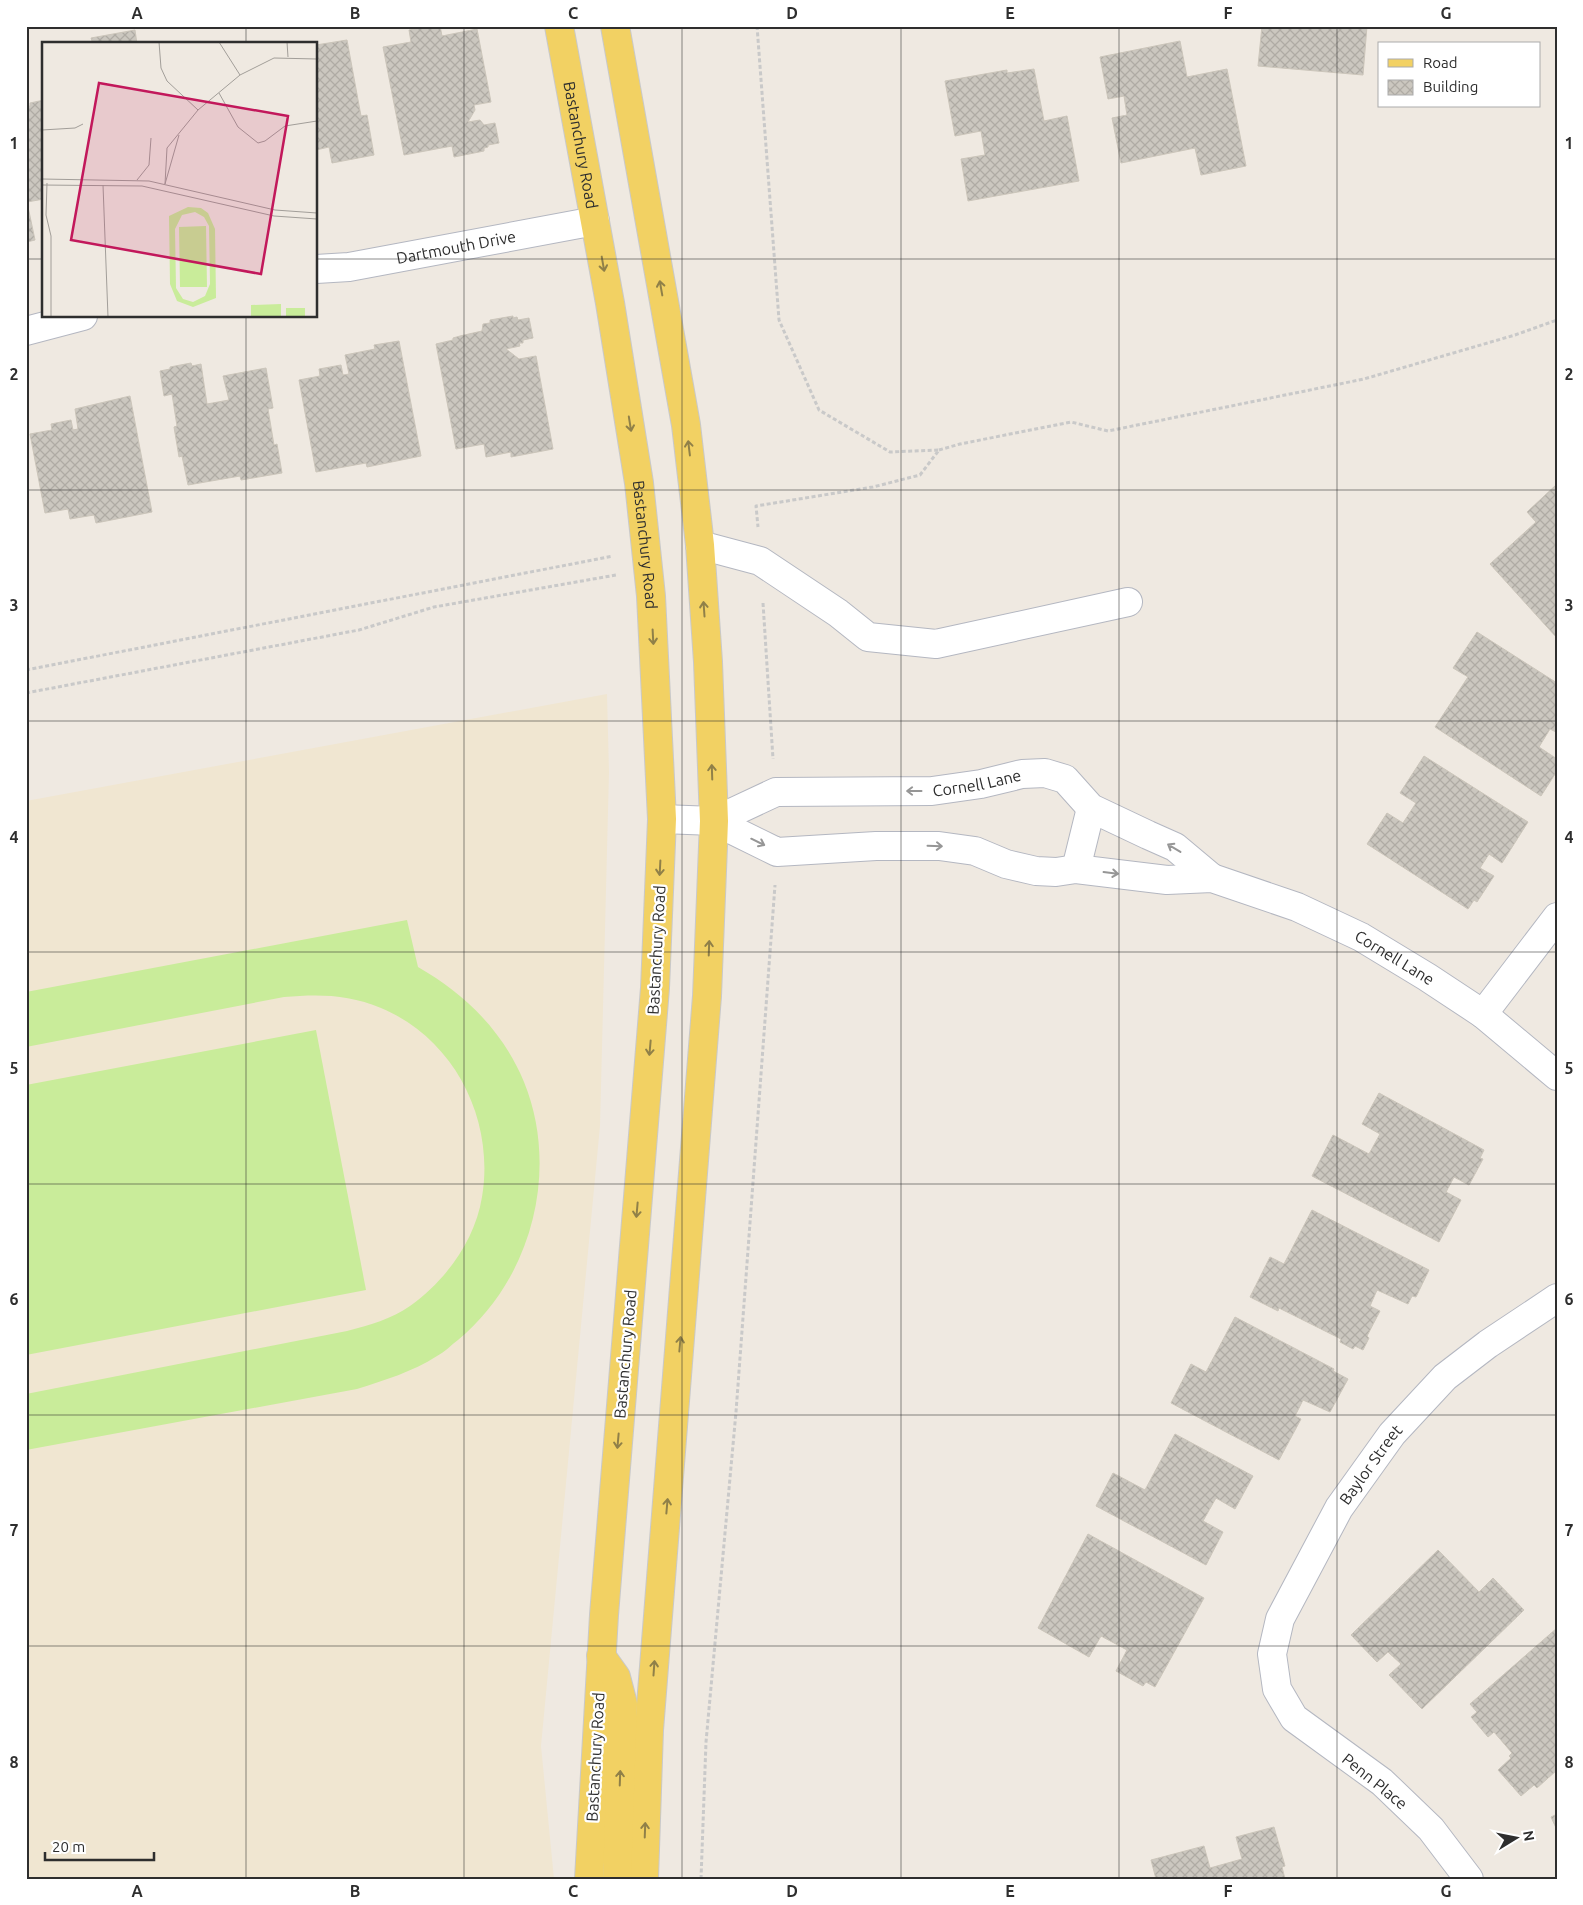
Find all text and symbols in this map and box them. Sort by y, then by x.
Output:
text: A [131,4,143,22]
text: B [350,4,360,22]
text: C [568,4,578,22]
text: D [786,4,798,22]
text: E [1005,4,1015,22]
text: F [1224,4,1233,22]
text: G [1440,4,1452,22]
inset map [42,42,318,318]
legend [1378,42,1540,108]
text: Road [1423,54,1458,71]
text: Building [1423,78,1478,95]
street label: Bastanchury Road [560,80,601,210]
text: 1 [9,134,19,152]
text: 1 [1564,134,1574,152]
street label: Dartmouth Drive [395,227,517,267]
one-way arrow [599,255,609,271]
one-way arrow [656,280,666,296]
text: 2 [9,365,19,383]
text: 2 [1564,365,1574,383]
one-way arrow [625,415,635,431]
one-way arrow [683,440,693,456]
street label: Bastanchury Road [630,479,661,610]
text: 3 [9,596,19,614]
text: 3 [1564,596,1574,614]
one-way arrow [700,602,709,618]
one-way arrow [649,629,658,645]
one-way arrow [707,764,717,780]
street label: Cornell Lane [931,766,1023,800]
one-way arrow [906,786,922,796]
text: 4 [9,828,19,846]
text: 4 [1564,828,1574,846]
one-way arrow [750,837,765,847]
one-way arrow [927,842,943,851]
one-way arrow [1168,842,1182,852]
one-way arrow [655,860,665,876]
one-way arrow [1102,868,1118,878]
street label: Bastanchury Road [644,885,668,1015]
street label: Cornell Lane [1352,927,1438,988]
one-way arrow [704,940,714,956]
one-way arrow [645,1039,654,1055]
text: 5 [9,1059,19,1077]
text: 5 [1564,1059,1574,1077]
one-way arrow [632,1201,641,1217]
street label: Bastanchury Road [610,1289,640,1419]
text: 6 [9,1290,19,1308]
text: 6 [1564,1290,1574,1308]
one-way arrow [675,1336,685,1352]
street label: Baylor Street [1336,1420,1406,1508]
one-way arrow [613,1433,622,1449]
one-way arrow [662,1498,671,1514]
text: 7 [9,1521,19,1539]
text: 7 [1564,1521,1574,1539]
one-way arrow [649,1660,658,1676]
street label: Bastanchury Road [583,1692,607,1822]
street label: Penn Place [1339,1749,1411,1813]
text: 8 [9,1753,19,1771]
text: 8 [1564,1753,1574,1771]
one-way arrow [616,1770,625,1786]
north arrow [1490,1812,1540,1862]
one-way arrow [641,1822,650,1838]
text: N [1520,1829,1538,1842]
scale bar [45,1830,154,1862]
text: 20 m [52,1838,85,1855]
text: A [131,1882,143,1900]
text: B [350,1882,360,1900]
text: C [568,1882,578,1900]
text: D [786,1882,798,1900]
text: E [1005,1882,1015,1900]
text: F [1224,1882,1233,1900]
text: G [1440,1882,1452,1900]

